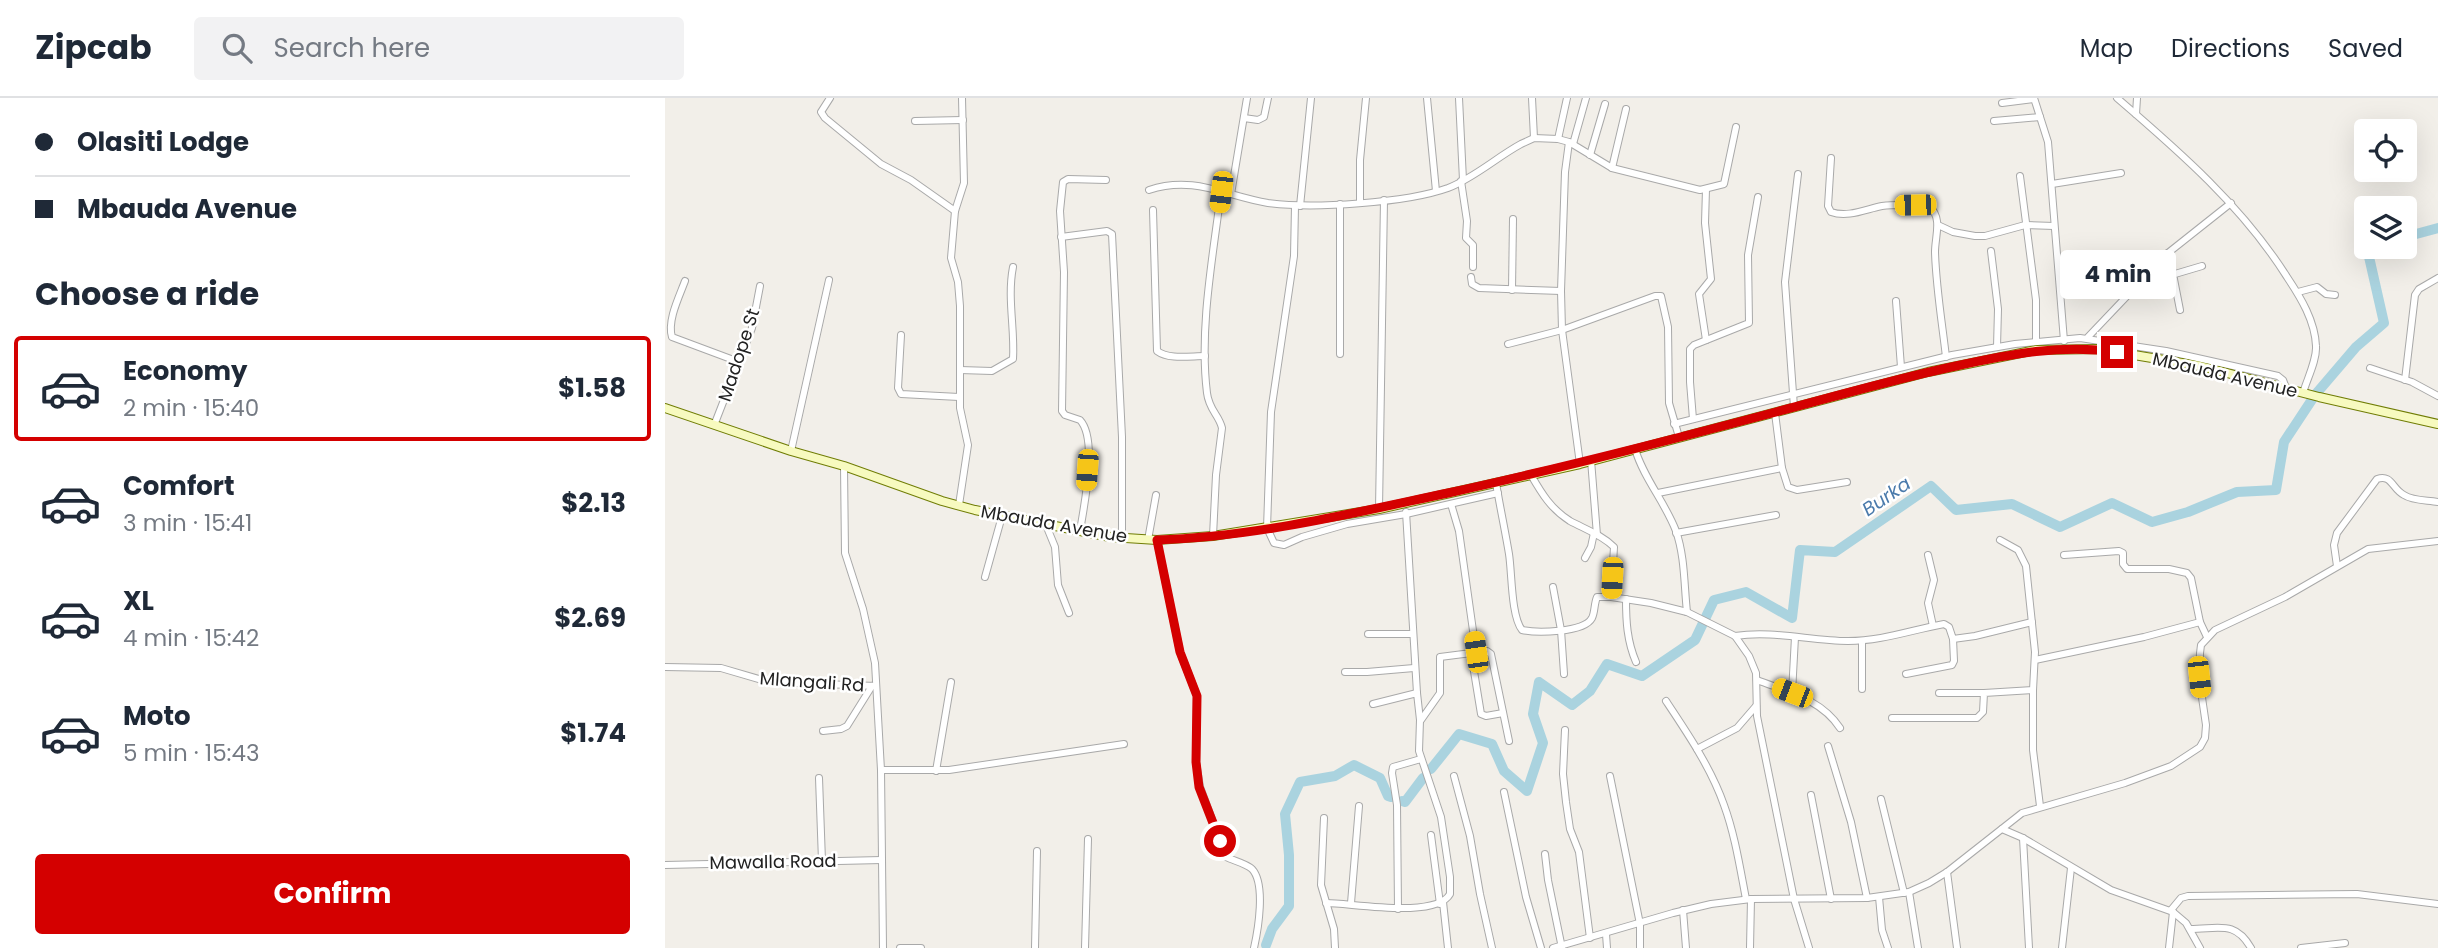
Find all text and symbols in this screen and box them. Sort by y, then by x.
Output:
search box [194,17,684,80]
text: Zipcab [35,24,152,71]
icon: search [218,29,256,67]
text: Search here [274,30,430,66]
text: Map [2080,32,2133,65]
text: Directions [2171,32,2290,65]
text: Saved [2328,32,2403,65]
map controls [2354,119,2417,259]
button: locate [2354,119,2417,182]
text: Olasiti Lodge [77,124,249,160]
car [1209,170,1234,214]
text: Mbauda Avenue [77,191,297,227]
car [1894,194,1937,216]
button: layers [2354,196,2417,259]
callout: 4 min [2059,250,2175,300]
text: 4 min [2084,258,2152,290]
text: Choose a ride [35,271,259,316]
street label: Madope St [712,305,765,405]
route end [2101,336,2133,368]
street label: Mbauda Avenue [2150,346,2300,403]
text: Economy [123,353,247,389]
icon: car [39,357,102,420]
text: $1.58 [558,370,626,406]
text: 2 min · 15:40 [123,392,259,424]
car [1076,448,1099,492]
text: Comfort [123,468,235,504]
water label: Burka [1857,470,1916,523]
icon: car [39,472,102,535]
text: $2.13 [561,485,626,521]
street label: Mbauda Avenue [979,498,1129,549]
text: 3 min · 15:41 [123,507,252,539]
car [1601,556,1624,600]
text: XL [123,583,154,619]
icon: car [39,587,102,650]
text: $2.69 [554,600,626,636]
text: 4 min · 15:42 [123,622,259,654]
car [1463,630,1490,674]
car [2187,655,2212,699]
street label: Mlangali Rd [759,665,865,698]
car [1769,676,1816,710]
text: Moto [123,698,191,734]
icon: car [39,702,102,765]
text: $1.74 [560,715,626,751]
text: 5 min · 15:43 [123,737,260,769]
route start [1204,825,1236,857]
street label: Mawalla Road [709,848,837,875]
button: Confirm [35,854,630,934]

